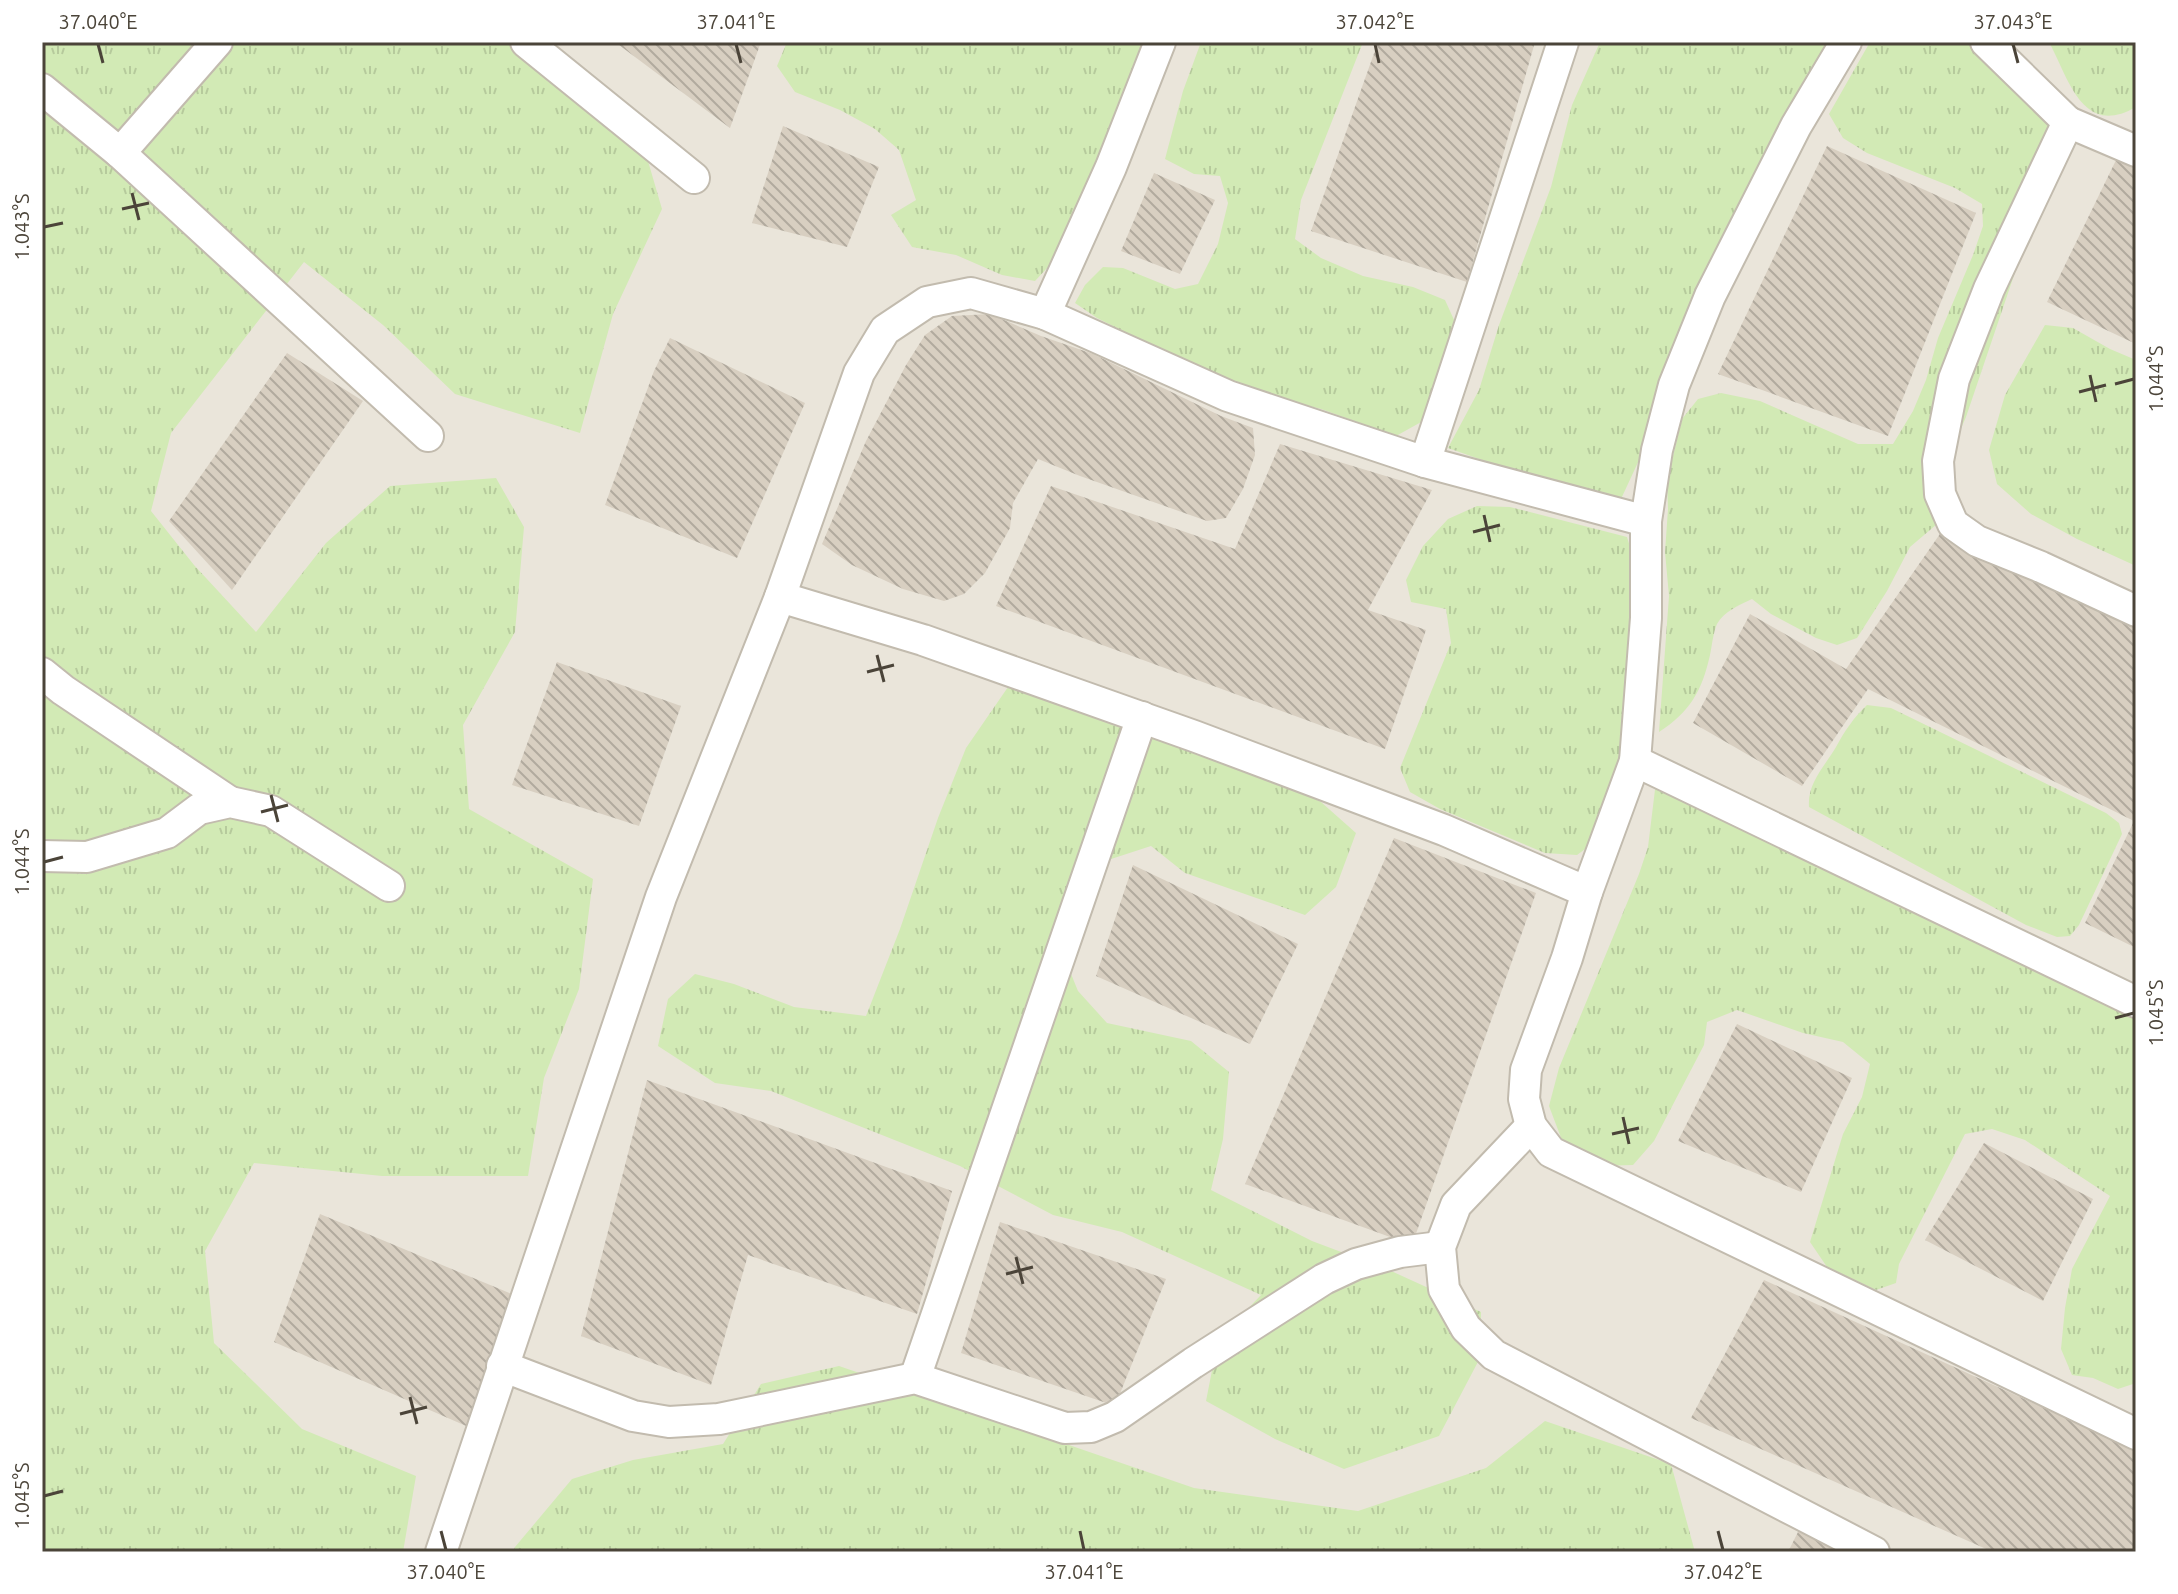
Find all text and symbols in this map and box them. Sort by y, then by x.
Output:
text: 37.040°E [59,10,138,33]
text: 37.041°E [697,10,776,33]
text: 37.042°E [1336,10,1415,33]
text: 37.043°E [1974,10,2053,33]
text: 1.043°S [10,194,33,260]
text: 1.044°S [2144,346,2167,412]
text: 1.044°S [10,829,33,895]
text: 1.045°S [2144,980,2167,1046]
text: 1.045°S [10,1463,33,1529]
text: 37.040°E [407,1560,486,1583]
text: 37.041°E [1045,1560,1124,1583]
text: 37.042°E [1684,1560,1763,1583]

